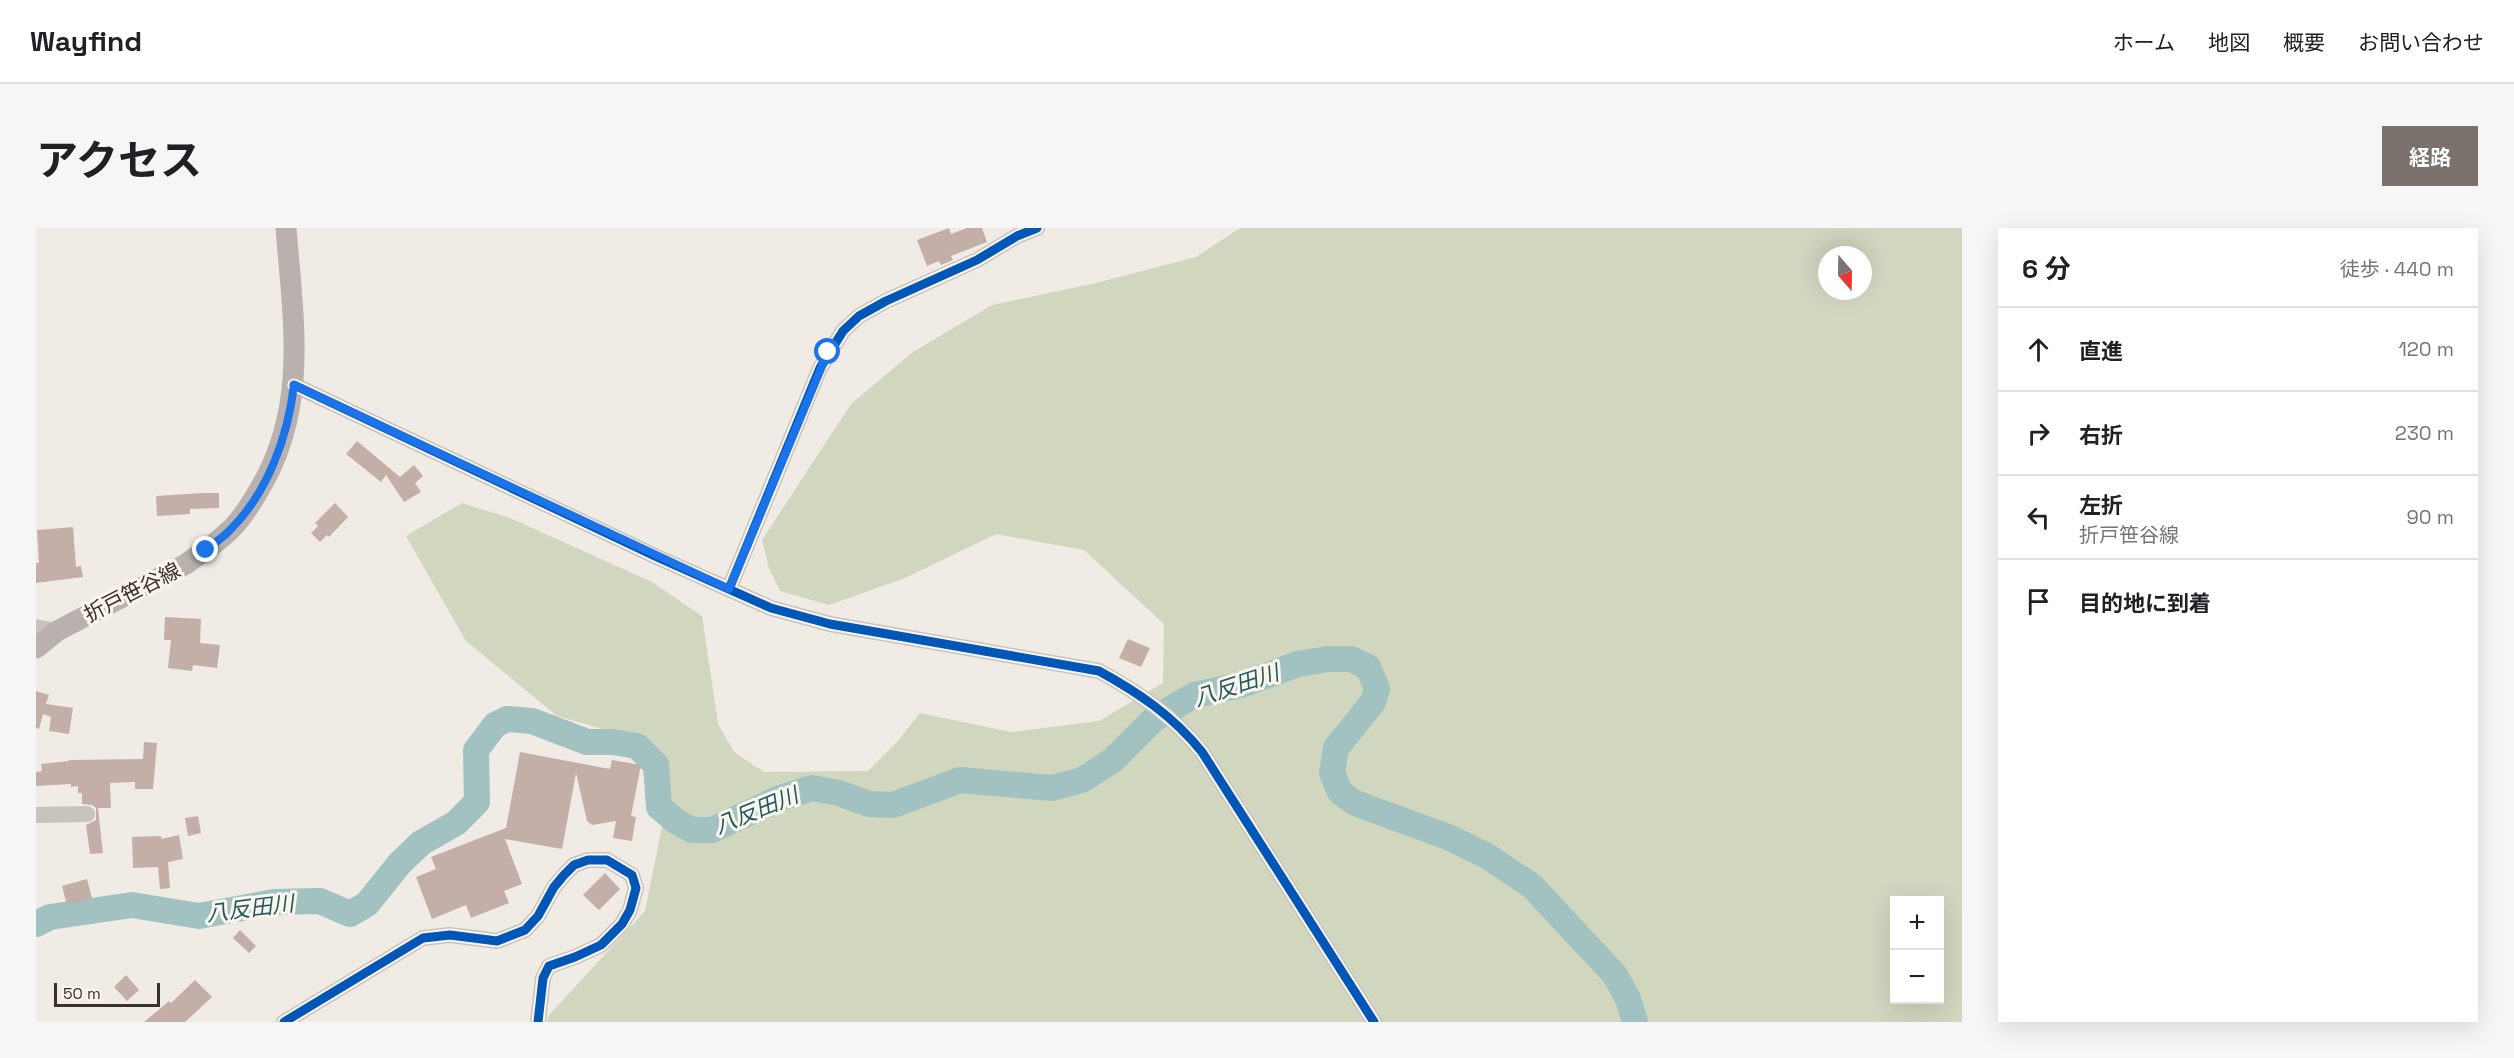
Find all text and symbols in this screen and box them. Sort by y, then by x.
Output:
text: Wayfind [30,23,142,59]
text: ホーム [2113,29,2175,56]
text: 地図 [2208,29,2250,56]
text: 概要 [2283,29,2325,56]
text: お問い合わせ [2358,29,2484,56]
button: 経路 [2382,126,2478,186]
text: アクセス [36,134,202,187]
north arrow [1818,246,1872,300]
text: 6 分 [2022,252,2071,286]
text: 徒歩 · 440 m [2340,256,2454,282]
icon: ahead [2022,333,2055,366]
text: 120 m [2398,336,2454,362]
text: 直進 [2079,337,2123,365]
route start [814,338,840,364]
icon: right [2022,417,2055,450]
text: 230 m [2395,420,2454,446]
text: 右折 [2079,421,2123,449]
text: 左折 [2079,491,2123,519]
icon: left [2022,501,2055,534]
text: 90 m [2407,504,2454,530]
text: 折戸笹谷線 [2079,522,2179,548]
route end [192,536,218,562]
street label: 折戸笹谷線 [79,556,185,628]
icon: arrive [2022,585,2055,618]
text: 目的地に到着 [2079,589,2211,617]
water label: 八反田川 [1190,657,1284,712]
water label: 八反田川 [710,780,804,839]
water label: 八反田川 [205,888,297,927]
map controls [1890,896,1944,1004]
button: + [1890,896,1944,950]
button: − [1890,950,1944,1004]
scale bar [54,980,160,1008]
text: 50 m [63,983,101,1004]

